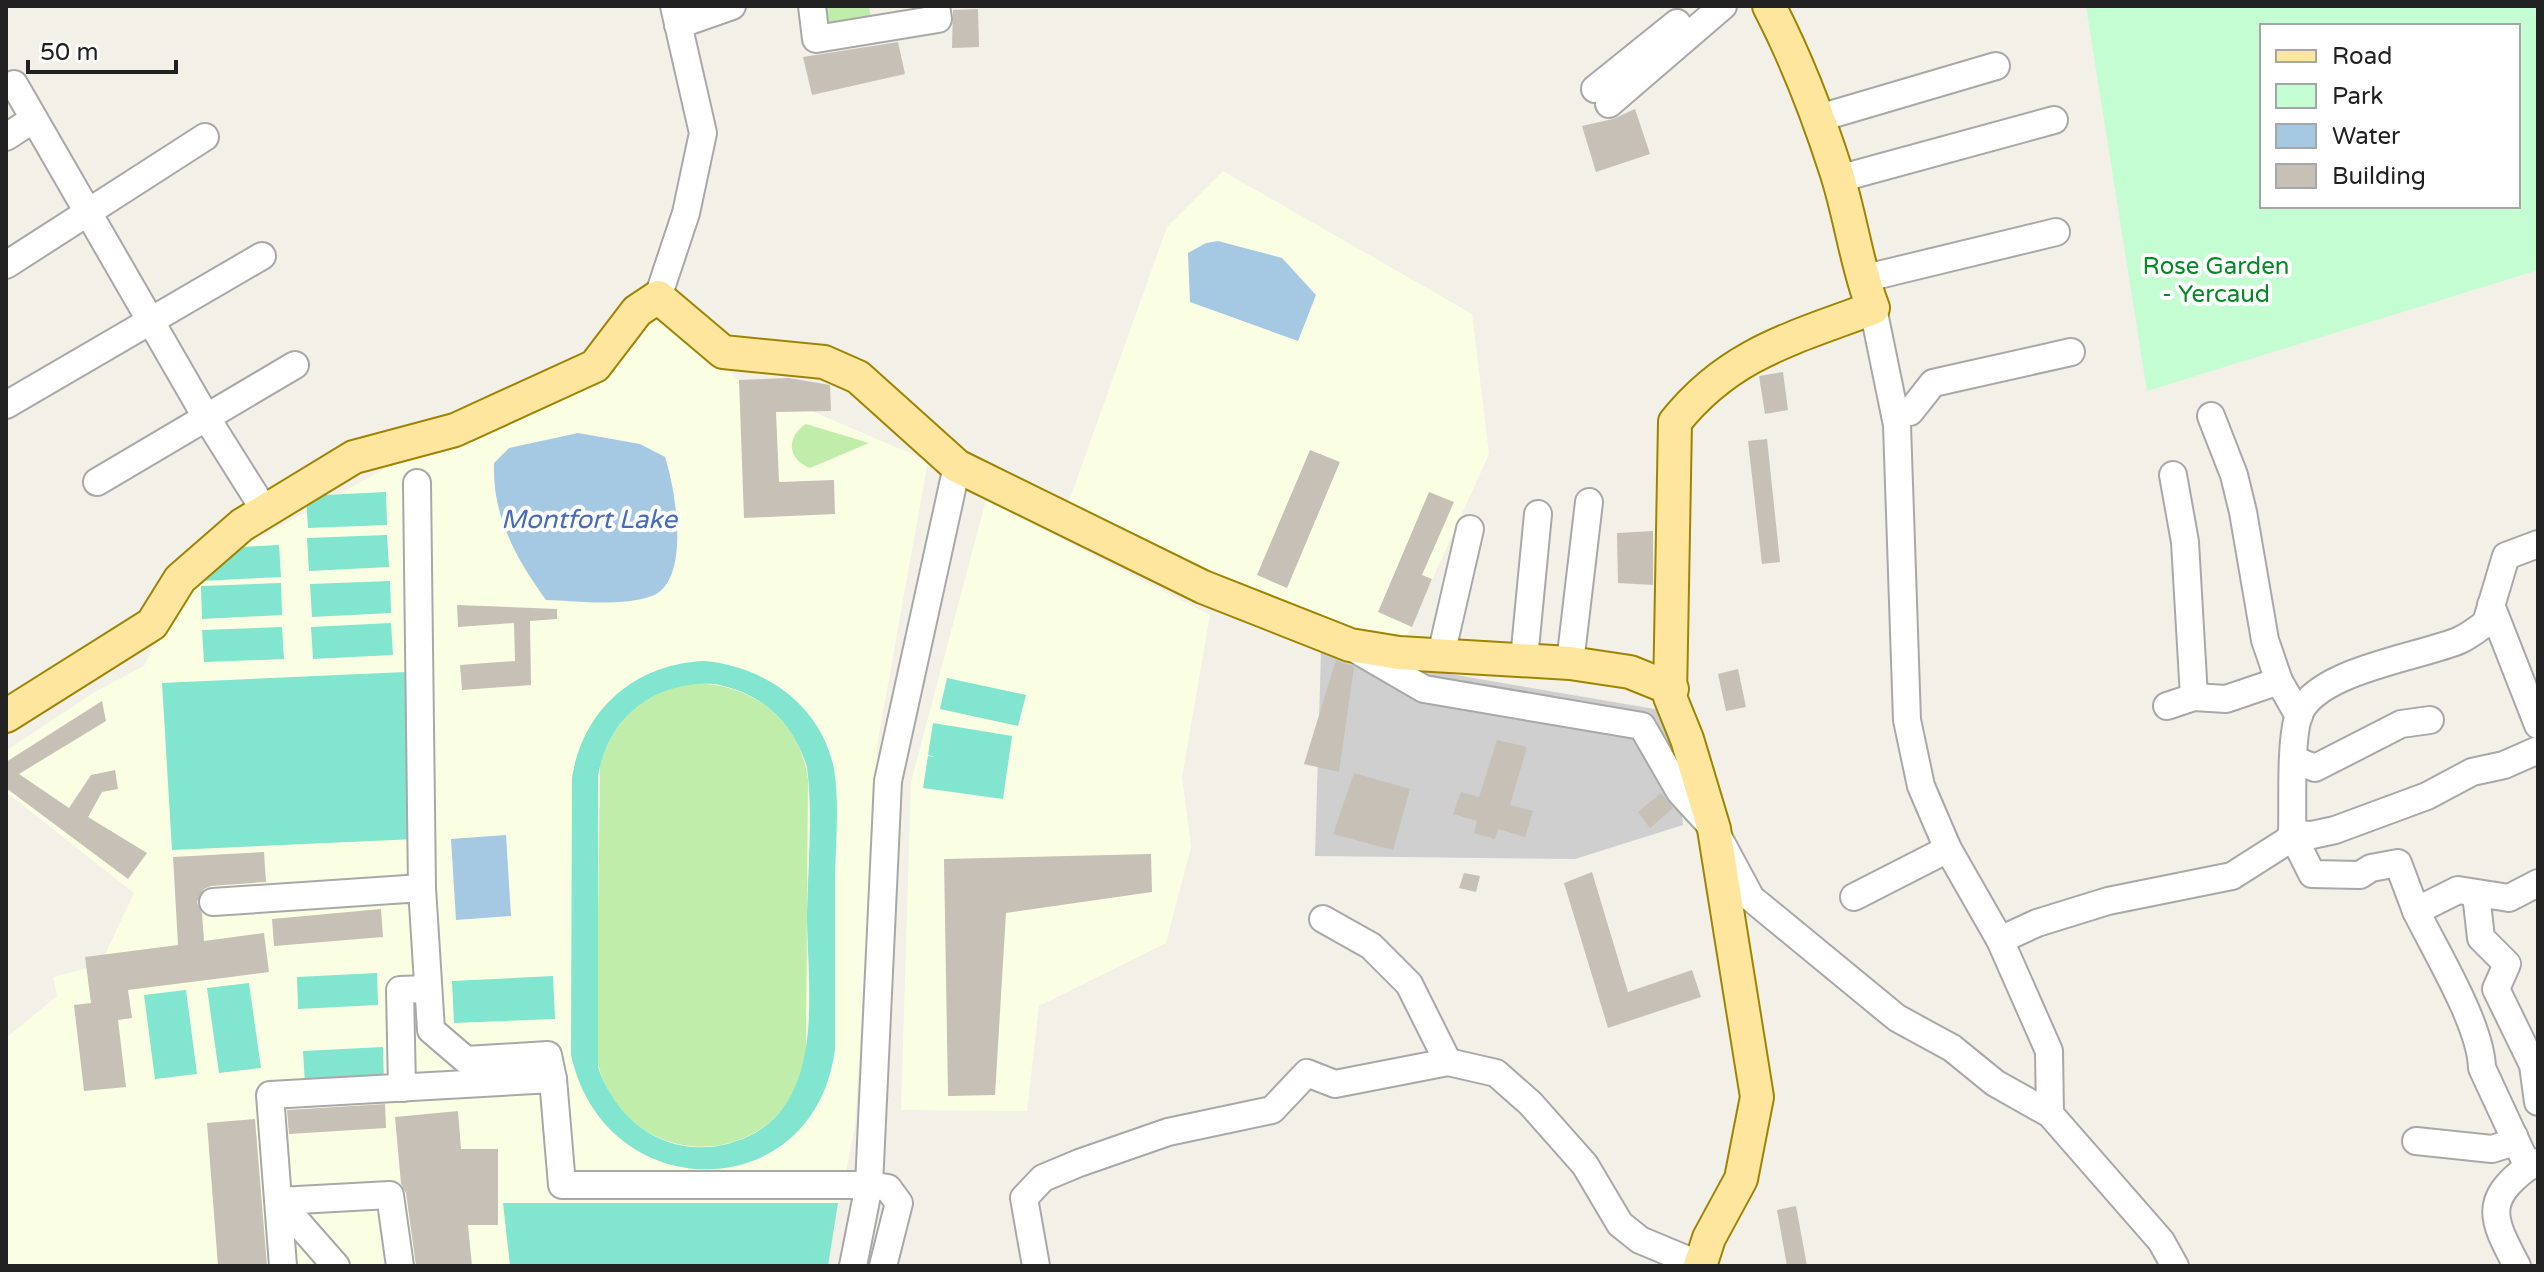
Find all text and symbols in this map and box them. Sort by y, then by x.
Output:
scale bar [28,24,176,74]
legend [2260,24,2520,208]
text: 50 m [40,38,98,67]
text: Road [2332,42,2392,71]
text: Park [2332,82,2383,111]
text: Water [2332,122,2401,151]
text: Building [2332,162,2426,191]
park label: Rose Garden - Yercaud [2143,252,2289,309]
water label: Montfort Lake [501,504,678,535]

